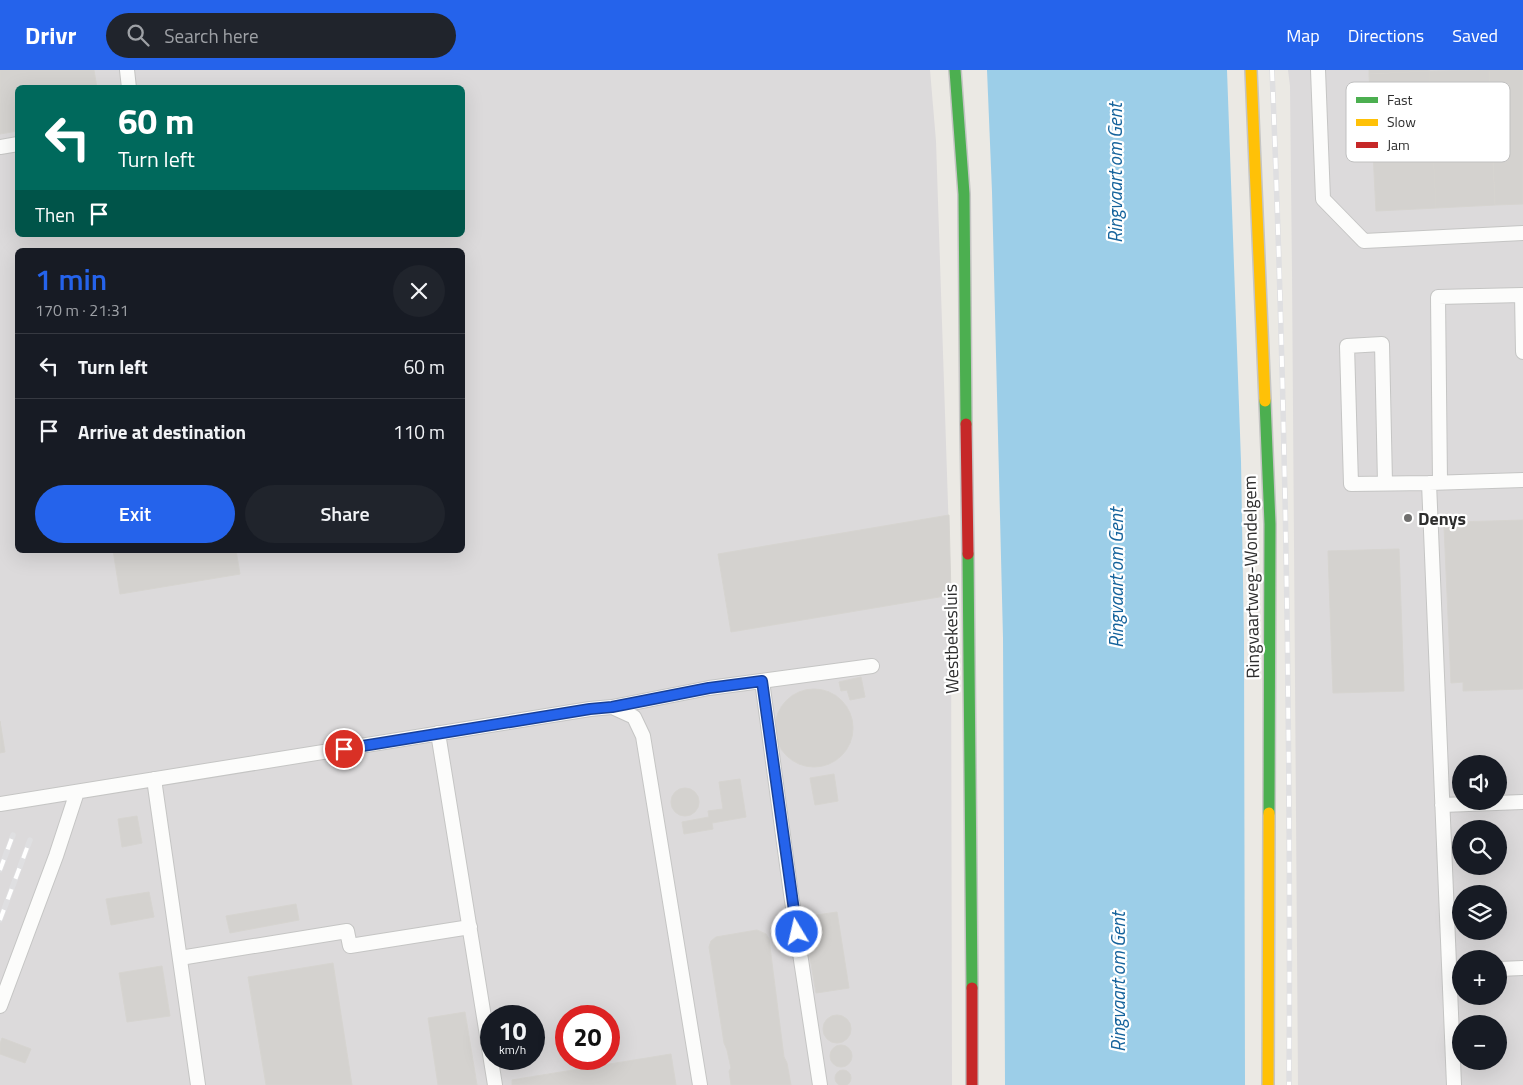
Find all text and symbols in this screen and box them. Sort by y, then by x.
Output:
search box [106,13,456,58]
text: Drivr [25,17,76,53]
icon: search [124,21,152,49]
text: Search here [164,21,259,50]
text: Map [1286,22,1320,49]
text: Directions [1348,22,1424,49]
text: Saved [1452,22,1498,49]
legend [1346,82,1510,162]
text: Fast [1387,89,1412,110]
text: 60 m [118,94,194,148]
water label: Ringvaart om Gent [1100,101,1129,243]
icon: left [35,105,100,170]
text: Slow [1387,111,1416,132]
text: Jam [1387,134,1410,155]
text: Turn left [118,142,195,176]
text: Then [35,200,75,229]
icon: arrive [85,200,113,228]
text: 1 min [35,256,107,302]
button: close [393,265,445,317]
text: 170 m · 21:31 [35,298,129,322]
icon: left [35,352,63,380]
text: Turn left [78,352,148,381]
text: 60 m [404,352,445,381]
icon: arrive [35,417,63,445]
text: Arrive at destination [78,417,246,446]
text: 110 m [393,417,445,446]
street label: Ringvaartweg-Wondelgem [1236,475,1266,679]
button: Exit [35,485,235,543]
button: Share [245,485,445,543]
place label: Denys [1418,505,1466,532]
water label: Ringvaart om Gent [1101,506,1130,648]
marker: Denys [1402,512,1414,524]
street label: Westbekesluis [937,584,965,694]
pin [323,728,365,770]
icon: arrive [330,735,358,763]
map controls [1452,755,1507,1070]
button: sound [1452,755,1507,810]
button: search [1452,820,1507,875]
button: layers [1452,885,1507,940]
position arrow [770,905,822,957]
water label: Ringvaart om Gent [1103,910,1132,1052]
button: + [1452,950,1507,1005]
speed limit sign: 20 [555,1005,620,1070]
text: 10 [498,1012,527,1050]
button: − [1452,1015,1507,1070]
text: km/h [499,1040,526,1059]

